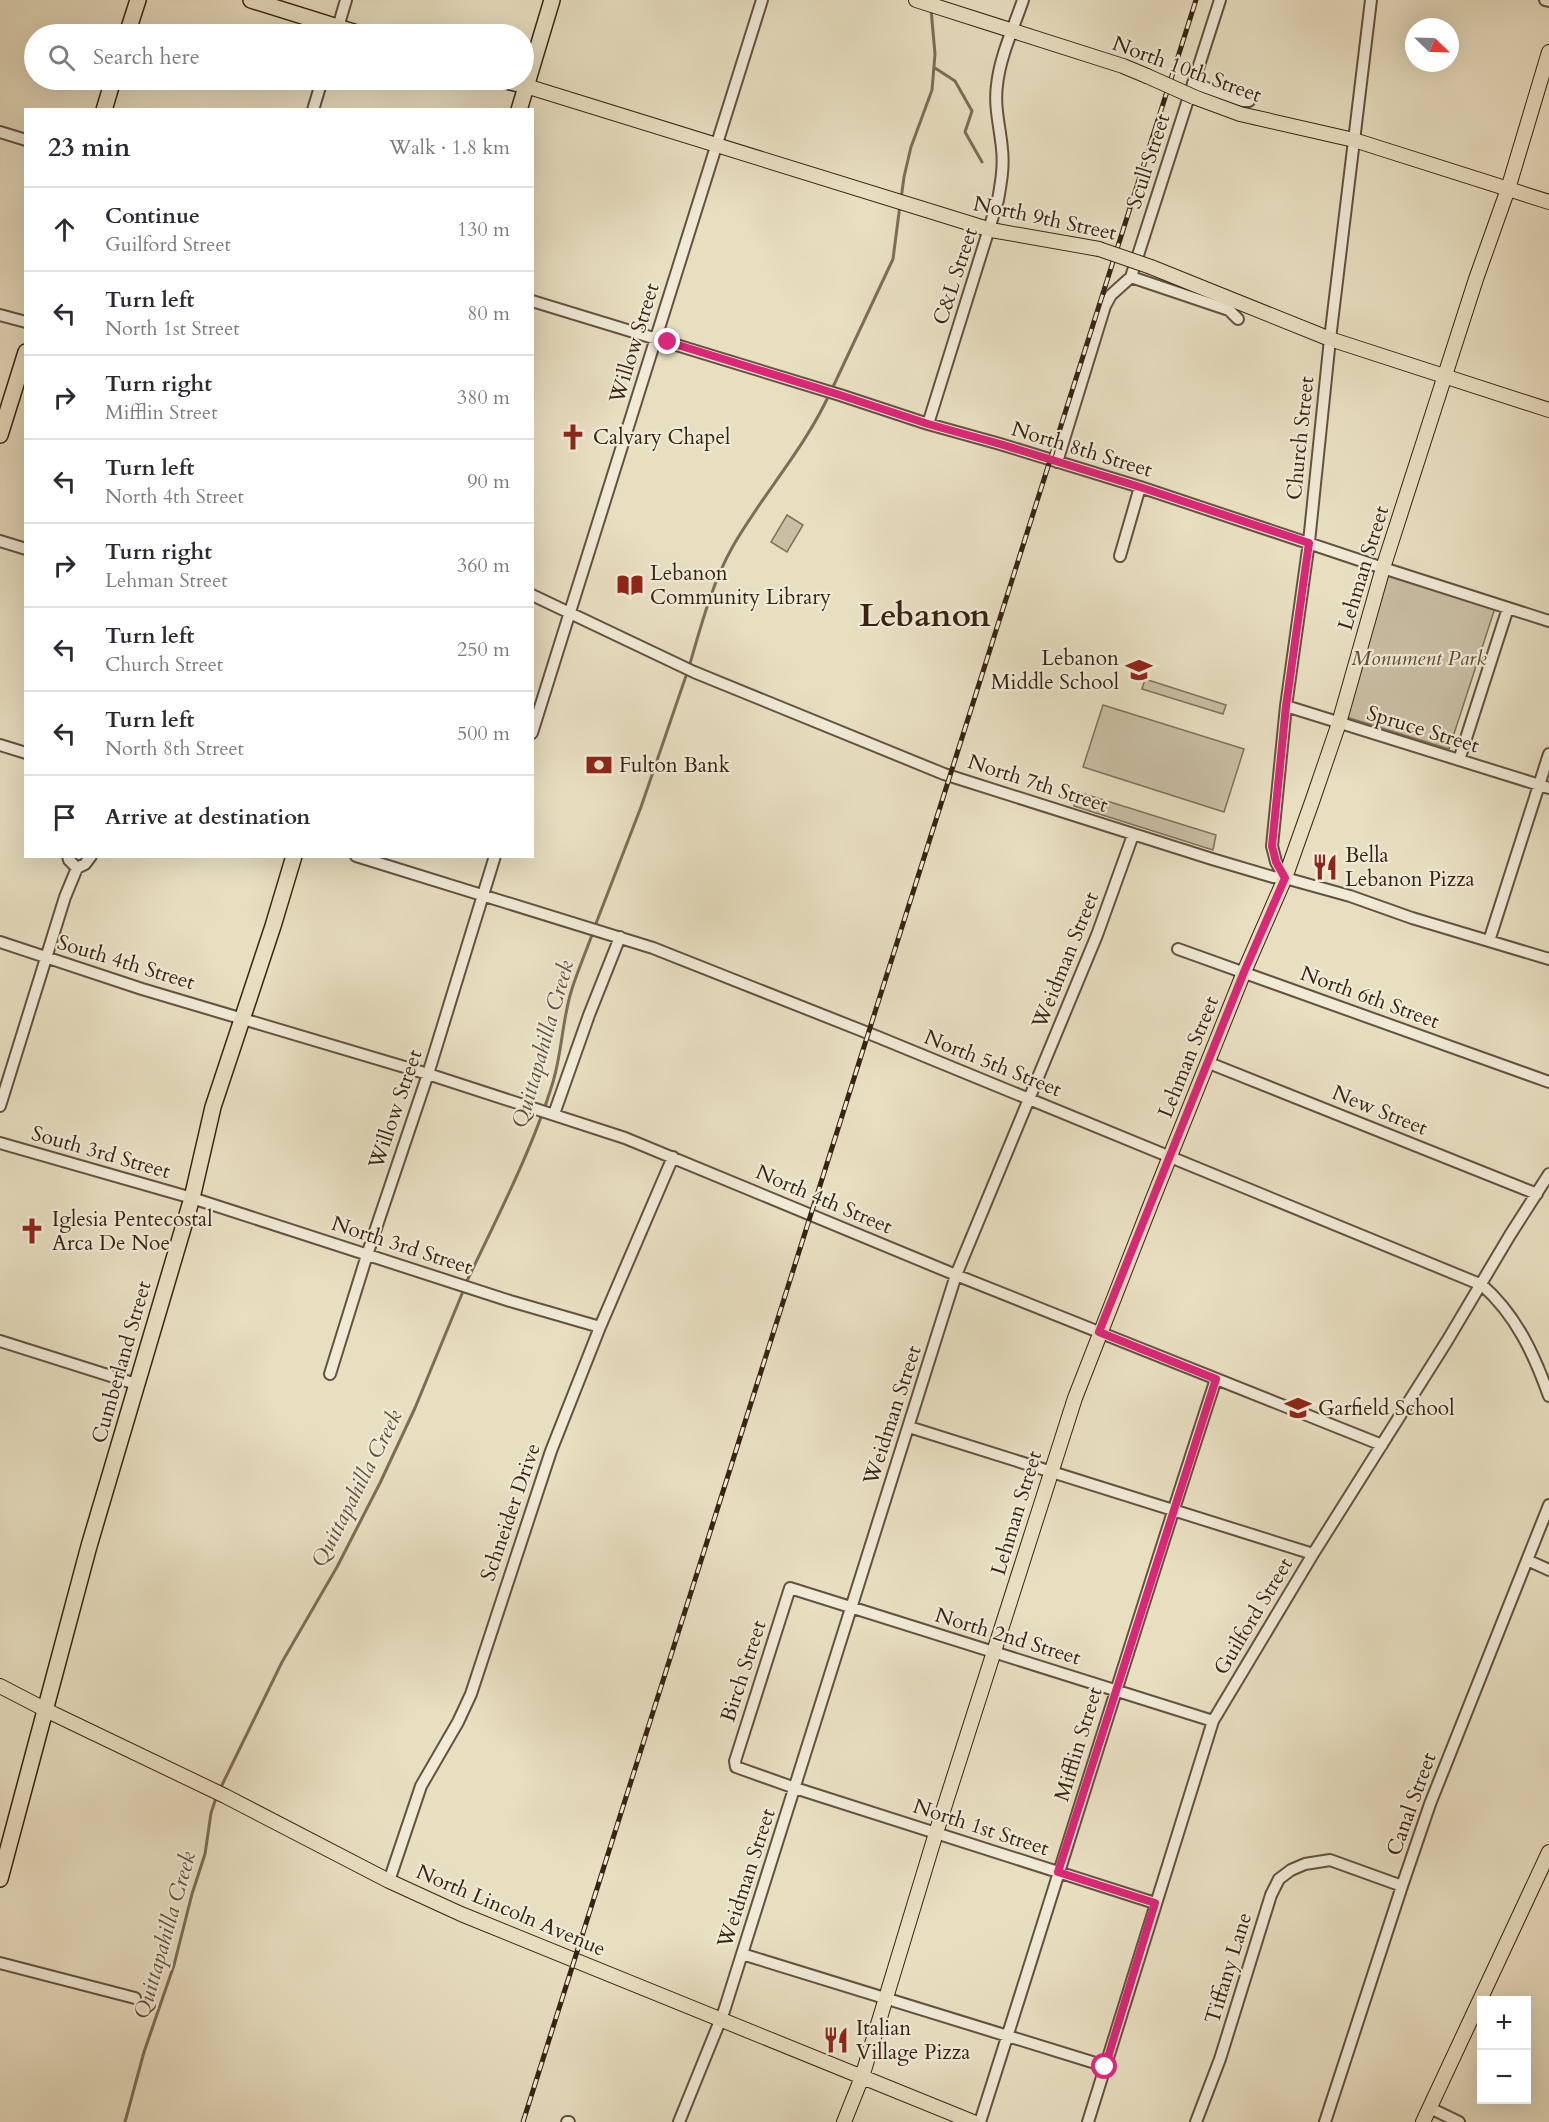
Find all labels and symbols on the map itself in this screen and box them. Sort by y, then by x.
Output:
north arrow [1405,18,1459,72]
street label: North 10th Street [1108,29,1266,110]
street label: Scull Street [1119,110,1178,212]
street label: North 9th Street [971,189,1120,248]
street label: C&L Street [926,224,985,328]
street label: Willow Street [602,279,667,408]
route end [654,328,680,354]
street label: Church Street [1280,374,1321,501]
street label: North 8th Street [1008,414,1156,485]
church icon: Calvary Chapel [558,422,588,452]
place label: Calvary Chapel [593,423,730,452]
street label: Lehman Street [1331,502,1396,634]
place label: Lebanon Community Library [650,559,831,612]
library icon: Lebanon Community Library [615,570,645,600]
district label: Lebanon [859,593,991,638]
place label: Lebanon Middle School [991,644,1119,697]
park label: Monument Park [1351,644,1487,673]
school or university icon: Lebanon Middle School [1124,655,1154,685]
street label: Spruce Street [1363,699,1483,760]
street label: North 7th Street [964,747,1112,820]
bank icon: Fulton Bank [584,750,614,780]
place label: Fulton Bank [619,751,731,780]
place label: Bella Lebanon Pizza [1345,841,1475,894]
restaurant icon: Bella Lebanon Pizza [1310,852,1340,882]
street label: Weidman Street [1025,887,1106,1034]
street label: South 4th Street [54,928,198,997]
water label: Quittapahilla Creek [505,957,581,1132]
street label: North 6th Street [1296,959,1444,1036]
street label: Lehman Street [1151,992,1226,1122]
street label: North 5th Street [920,1023,1066,1104]
street label: Willow Street [361,1045,430,1174]
street label: New Street [1328,1078,1432,1143]
street label: South 3rd Street [28,1119,174,1186]
street label: North 4th Street [751,1158,897,1241]
place label: Iglesia Pentecostal Arca De Noe [52,1205,213,1258]
street label: North 3rd Street [328,1209,476,1282]
church icon: Iglesia Pentecostal Arca De Noe [17,1216,47,1246]
street label: Cumberland Street [84,1277,159,1447]
street label: Weidman Street [856,1341,929,1489]
school or university icon: Garfield School [1283,1393,1313,1423]
place label: Garfield School [1318,1394,1455,1423]
water label: Quittapahilla Creek [304,1404,410,1572]
street label: Schneider Drive [473,1439,548,1585]
street label: Lehman Street [984,1447,1049,1579]
street label: Guilford Street [1207,1552,1300,1680]
street label: North 2nd Street [932,1601,1085,1672]
street label: Birch Street [713,1616,774,1726]
street label: Mifflin Street [1047,1683,1110,1805]
street label: Canal Street [1379,1748,1444,1860]
street label: North 1st Street [909,1792,1053,1863]
street label: Weidman Street [710,1804,783,1952]
water label: Quittapahilla Creek [127,1848,203,2023]
street label: North Lincoln Avenue [412,1857,610,1964]
street label: Tiffany Lane [1198,1909,1259,2027]
place label: Italian Village Pizza [856,2014,970,2067]
restaurant icon: Italian Village Pizza [821,2025,851,2055]
route start [1091,2053,1117,2079]

